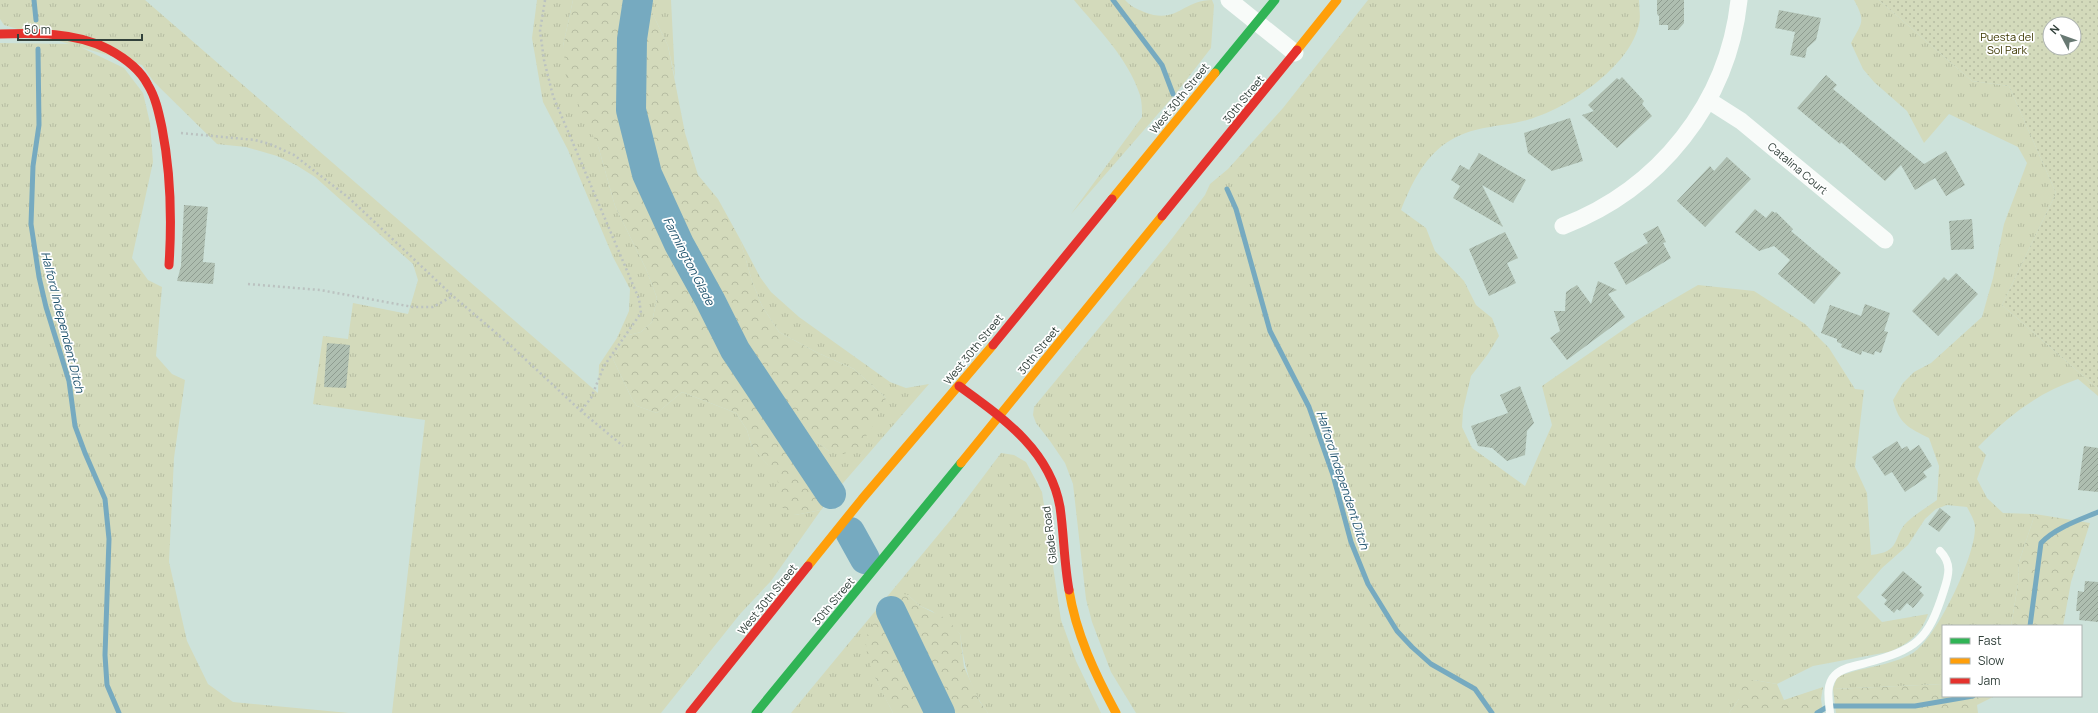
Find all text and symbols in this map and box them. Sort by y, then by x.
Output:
scale bar [18,16,142,42]
north arrow [2042,16,2082,56]
text: 50 m [24,21,51,38]
text: N [2046,21,2062,37]
park label: Puesta del Sol Park [1980,29,2034,57]
street label: West 30th Street [1146,60,1212,136]
street label: 30th Street [1219,72,1267,126]
street label: Catalina Court [1765,139,1831,197]
water label: Farmington Glade [659,214,719,309]
water label: Halford Independent Ditch [37,250,89,395]
street label: West 30th Street [940,311,1006,387]
street label: 30th Street [1014,323,1062,377]
water label: Halford Independent Ditch [1313,408,1374,552]
street label: Glade Road [1038,505,1060,565]
street label: West 30th Street [734,561,800,637]
street label: 30th Street [809,574,857,628]
legend [1942,625,2082,697]
text: Fast [1978,632,2002,649]
text: Slow [1978,652,2004,669]
text: Jam [1978,672,2000,689]

